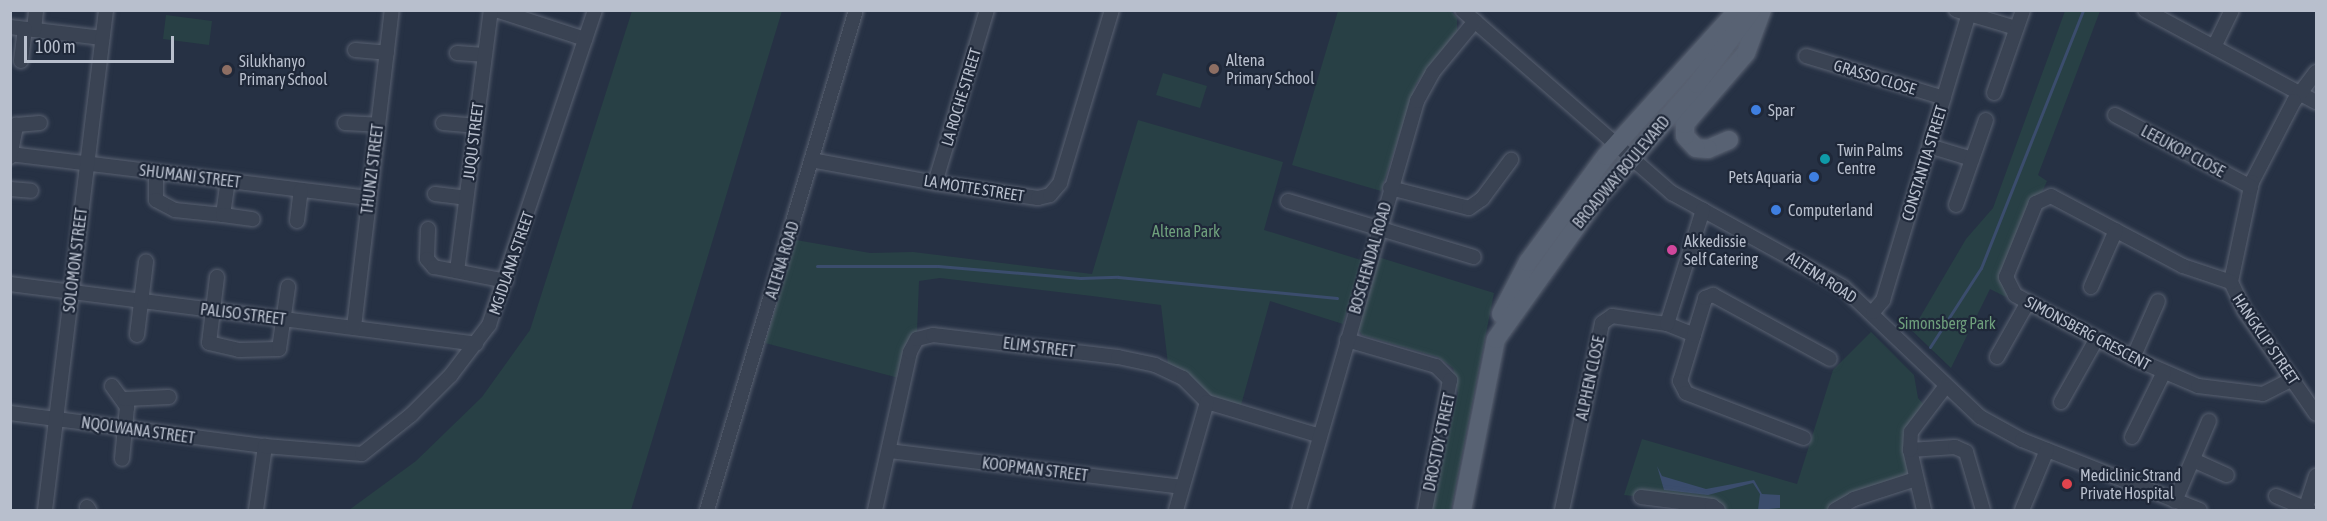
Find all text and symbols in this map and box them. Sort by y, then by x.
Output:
scale bar [27,24,177,62]
text: 100 m [35,36,76,57]
street label: LA ROCHE STREET [937,46,985,148]
place label: Altena Primary School [1226,50,1314,88]
place label: Silukhanyo Primary School [239,51,327,89]
street label: GRASSO CLOSE [1831,55,1919,99]
marker: Altena Primary School [1207,62,1221,76]
marker: Silukhanyo Primary School [220,63,234,77]
place label: Spar [1768,100,1794,120]
street label: JUQU STREET [459,101,487,181]
marker: Spar [1749,103,1763,117]
street label: CONSTANTIA STREET [1897,103,1951,223]
street label: BROADWAY BOULEVARD [1568,112,1674,232]
street label: LEEUKOP CLOSE [2138,121,2228,181]
street label: THUNZI STREET [357,123,387,215]
place label: Twin Palms Centre [1837,140,1903,178]
marker: Twin Palms Centre [1818,152,1832,166]
street label: SHUMANI STREET [138,160,242,192]
place label: Pets Aquaria [1728,167,1802,187]
marker: Pets Aquaria [1807,170,1821,184]
street label: LA MOTTE STREET [922,171,1026,205]
street label: BOSCHENDAL ROAD [1345,200,1395,316]
place label: Computerland [1788,200,1873,220]
marker: Computerland [1769,203,1783,217]
street label: SOLOMON STREET [59,207,91,313]
street label: MGIDLANA STREET [484,209,538,317]
street label: ALTENA ROAD [761,219,803,301]
park label: Altena Park [1152,221,1220,241]
place label: Akkedissie Self Catering [1684,231,1758,269]
marker: Akkedissie Self Catering [1665,243,1679,257]
street label: ALTENA ROAD [1783,247,1861,307]
street label: HANGKLIP STREET [2229,290,2303,388]
street label: SIMONSBERG CRESCENT [2022,292,2154,374]
street label: PALISO STREET [199,299,287,329]
park label: Simonsberg Park [1898,313,1996,333]
street label: ELIM STREET [1002,333,1076,361]
street label: ALPHEN CLOSE [1572,334,1608,422]
street label: DROSTDY STREET [1419,391,1459,493]
street label: NQOLWANA STREET [80,413,196,447]
street label: KOOPMAN STREET [981,453,1089,485]
place label: Mediclinic Strand Private Hospital [2080,465,2181,503]
marker: Mediclinic Strand Private Hospital [2058,475,2076,493]

